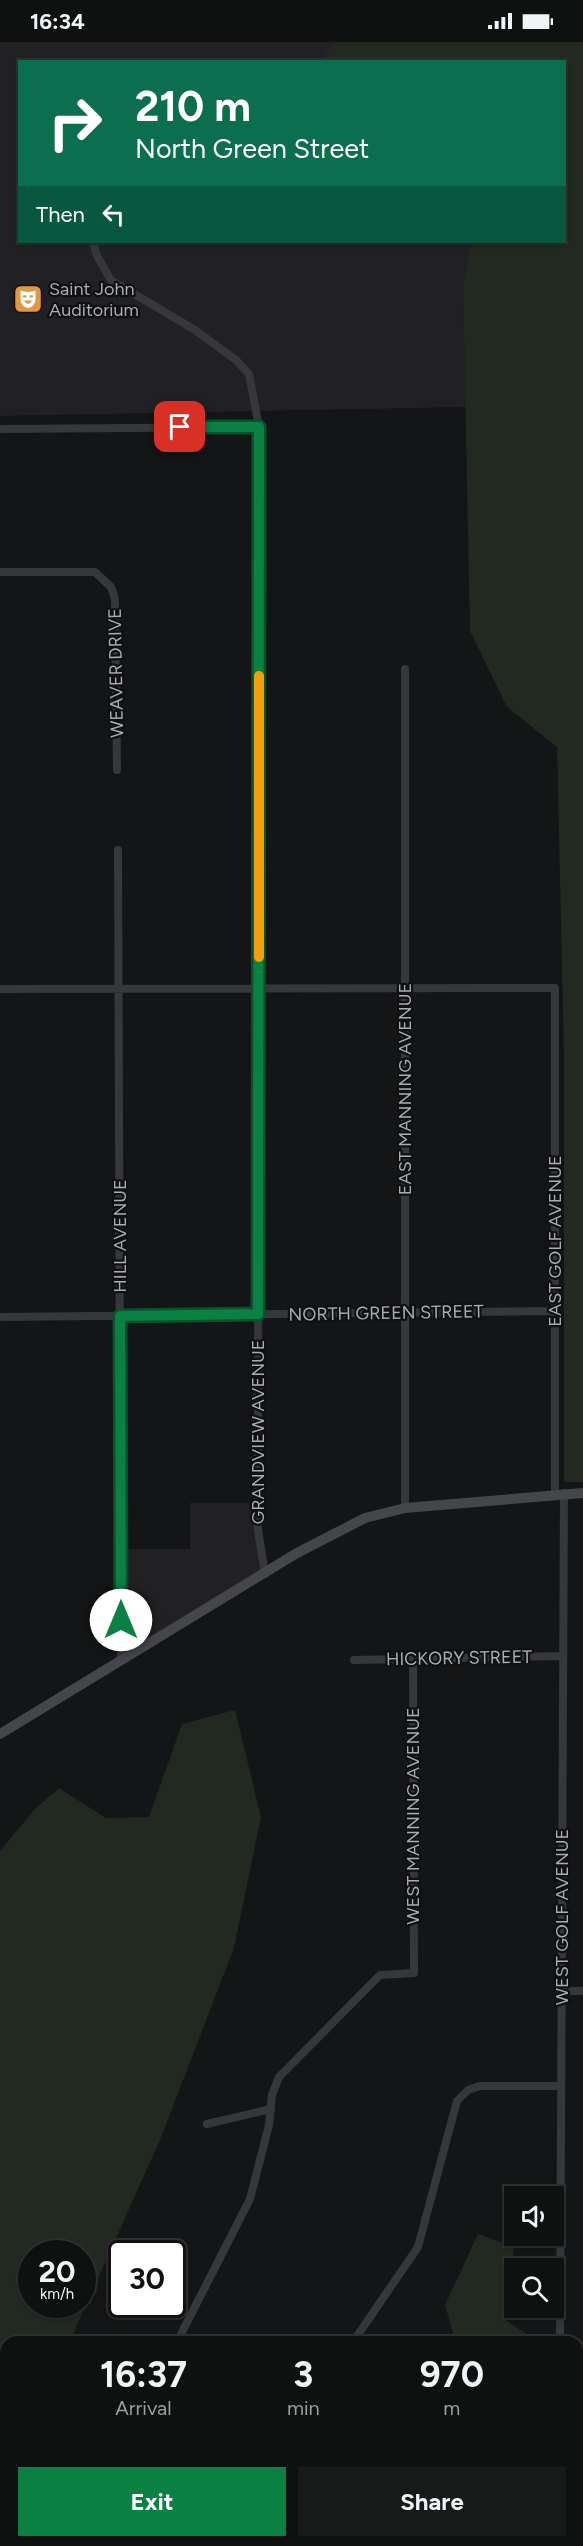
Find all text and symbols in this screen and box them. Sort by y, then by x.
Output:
text: 16:34 [30,8,85,35]
text: 210 m [135,81,251,132]
icon: right [36,84,114,162]
text: North Green Street [135,132,369,165]
icon: left [97,198,130,231]
text: Then [36,201,85,228]
place label: Saint John Auditorium [49,278,139,321]
theatre icon: Saint John Auditorium [12,283,44,315]
pin [154,401,205,452]
icon: arrive [163,410,196,443]
street label: WEAVER DRIVE [104,608,128,738]
street label: EAST MANNING AVENUE [394,983,416,1195]
street label: EAST GOLF AVENUE [544,1155,566,1327]
street label: HILL AVENUE [109,1179,131,1293]
street label: NORTH GREEN STREET [288,1300,484,1326]
street label: GRANDVIEW AVENUE [247,1340,269,1524]
position arrow [89,1588,153,1652]
street label: HICKORY STREET [386,1646,532,1670]
street label: WEST MANNING AVENUE [402,1707,424,1925]
street label: WEST GOLF AVENUE [551,1829,573,2005]
map controls [504,2186,564,2318]
button: sound [504,2186,564,2246]
speed limit sign: 30 [108,2240,186,2318]
text: 20 [39,2253,75,2290]
button: search [504,2258,564,2318]
text: km/h [40,2285,74,2303]
text: 16:37 [100,2353,187,2396]
text: 3 [293,2353,313,2396]
text: 970 [420,2353,484,2396]
text: Arrival [115,2396,172,2420]
text: min [287,2396,320,2420]
text: m [443,2396,460,2420]
button: Exit [18,2467,286,2536]
button: Share [298,2467,566,2536]

